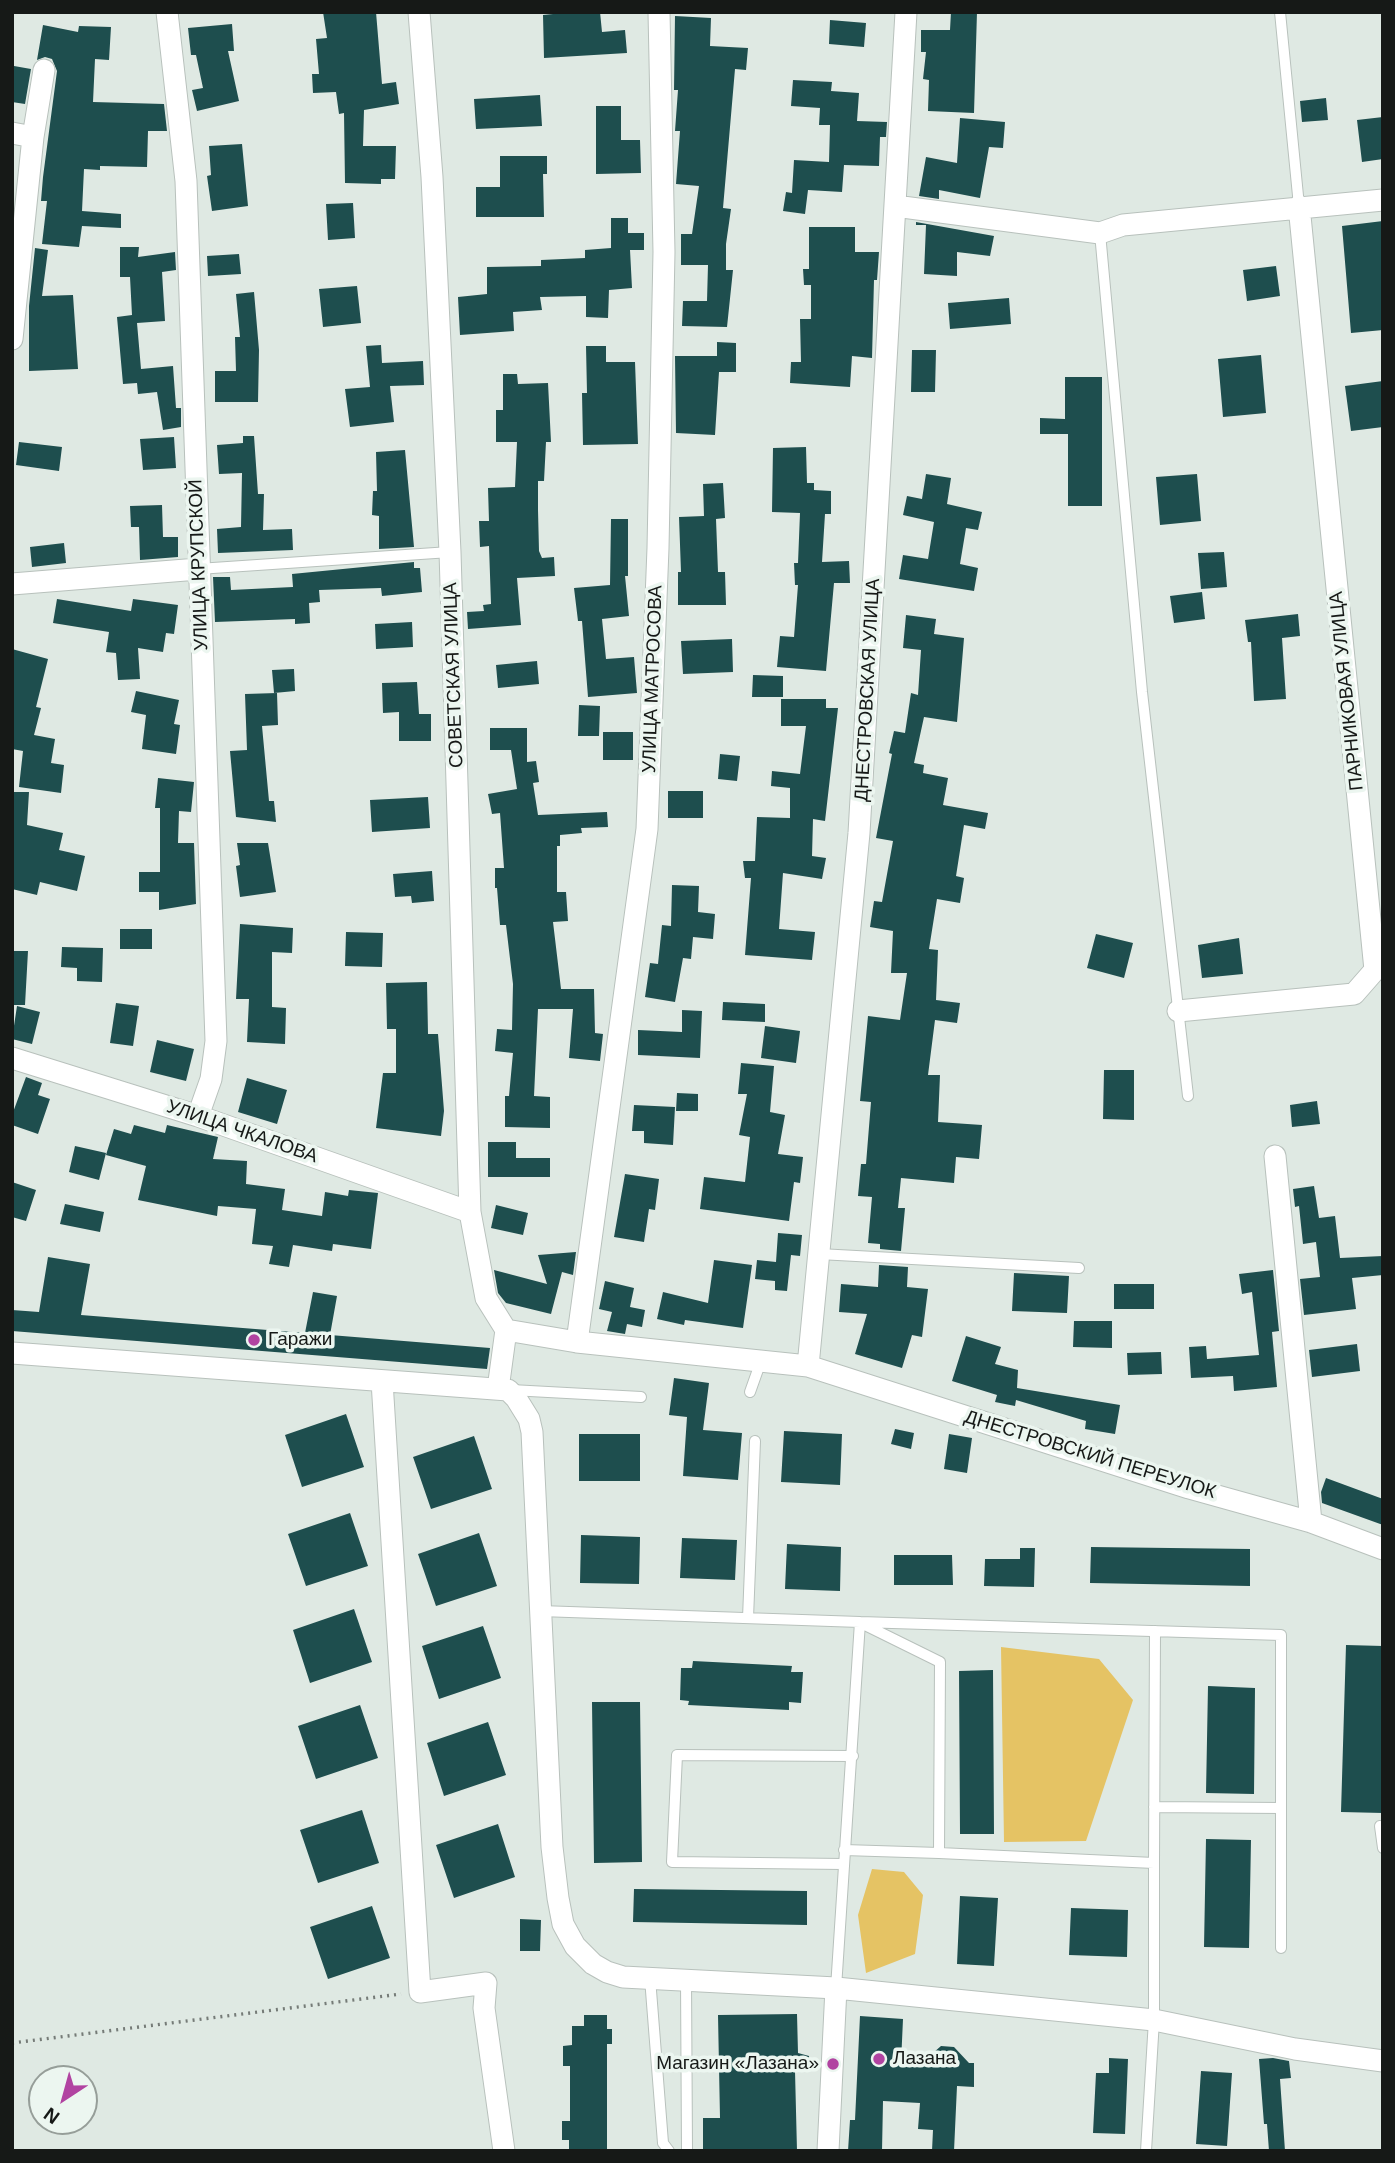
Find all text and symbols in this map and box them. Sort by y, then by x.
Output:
street label: УЛИЦА КРУПСКОЙ [185,479,213,651]
street label: ДНЕСТРОВСКАЯ УЛИЦА [851,578,885,802]
street label: СОВЕТСКАЯ УЛИЦА [439,582,469,768]
street label: УЛИЦА МАТРОСОВА [638,585,668,773]
street label: ПАРНИКОВАЯ УЛИЦА [1325,590,1369,792]
street label: УЛИЦА ЧКАЛОВА [163,1095,321,1169]
place label: Гаражи [268,1329,332,1351]
marker: Гаражи [246,1332,262,1348]
street label: ДНЕСТРОВСКИЙ ПЕРЕУЛОК [961,1406,1219,1504]
place label: Лазана [893,2048,956,2070]
marker: Лазана [871,2051,887,2067]
place label: Магазин «Лазана» [656,2053,819,2075]
marker: Магазин «Лазана» [825,2056,841,2072]
north arrow [28,2065,98,2135]
text: N [40,2103,63,2128]

